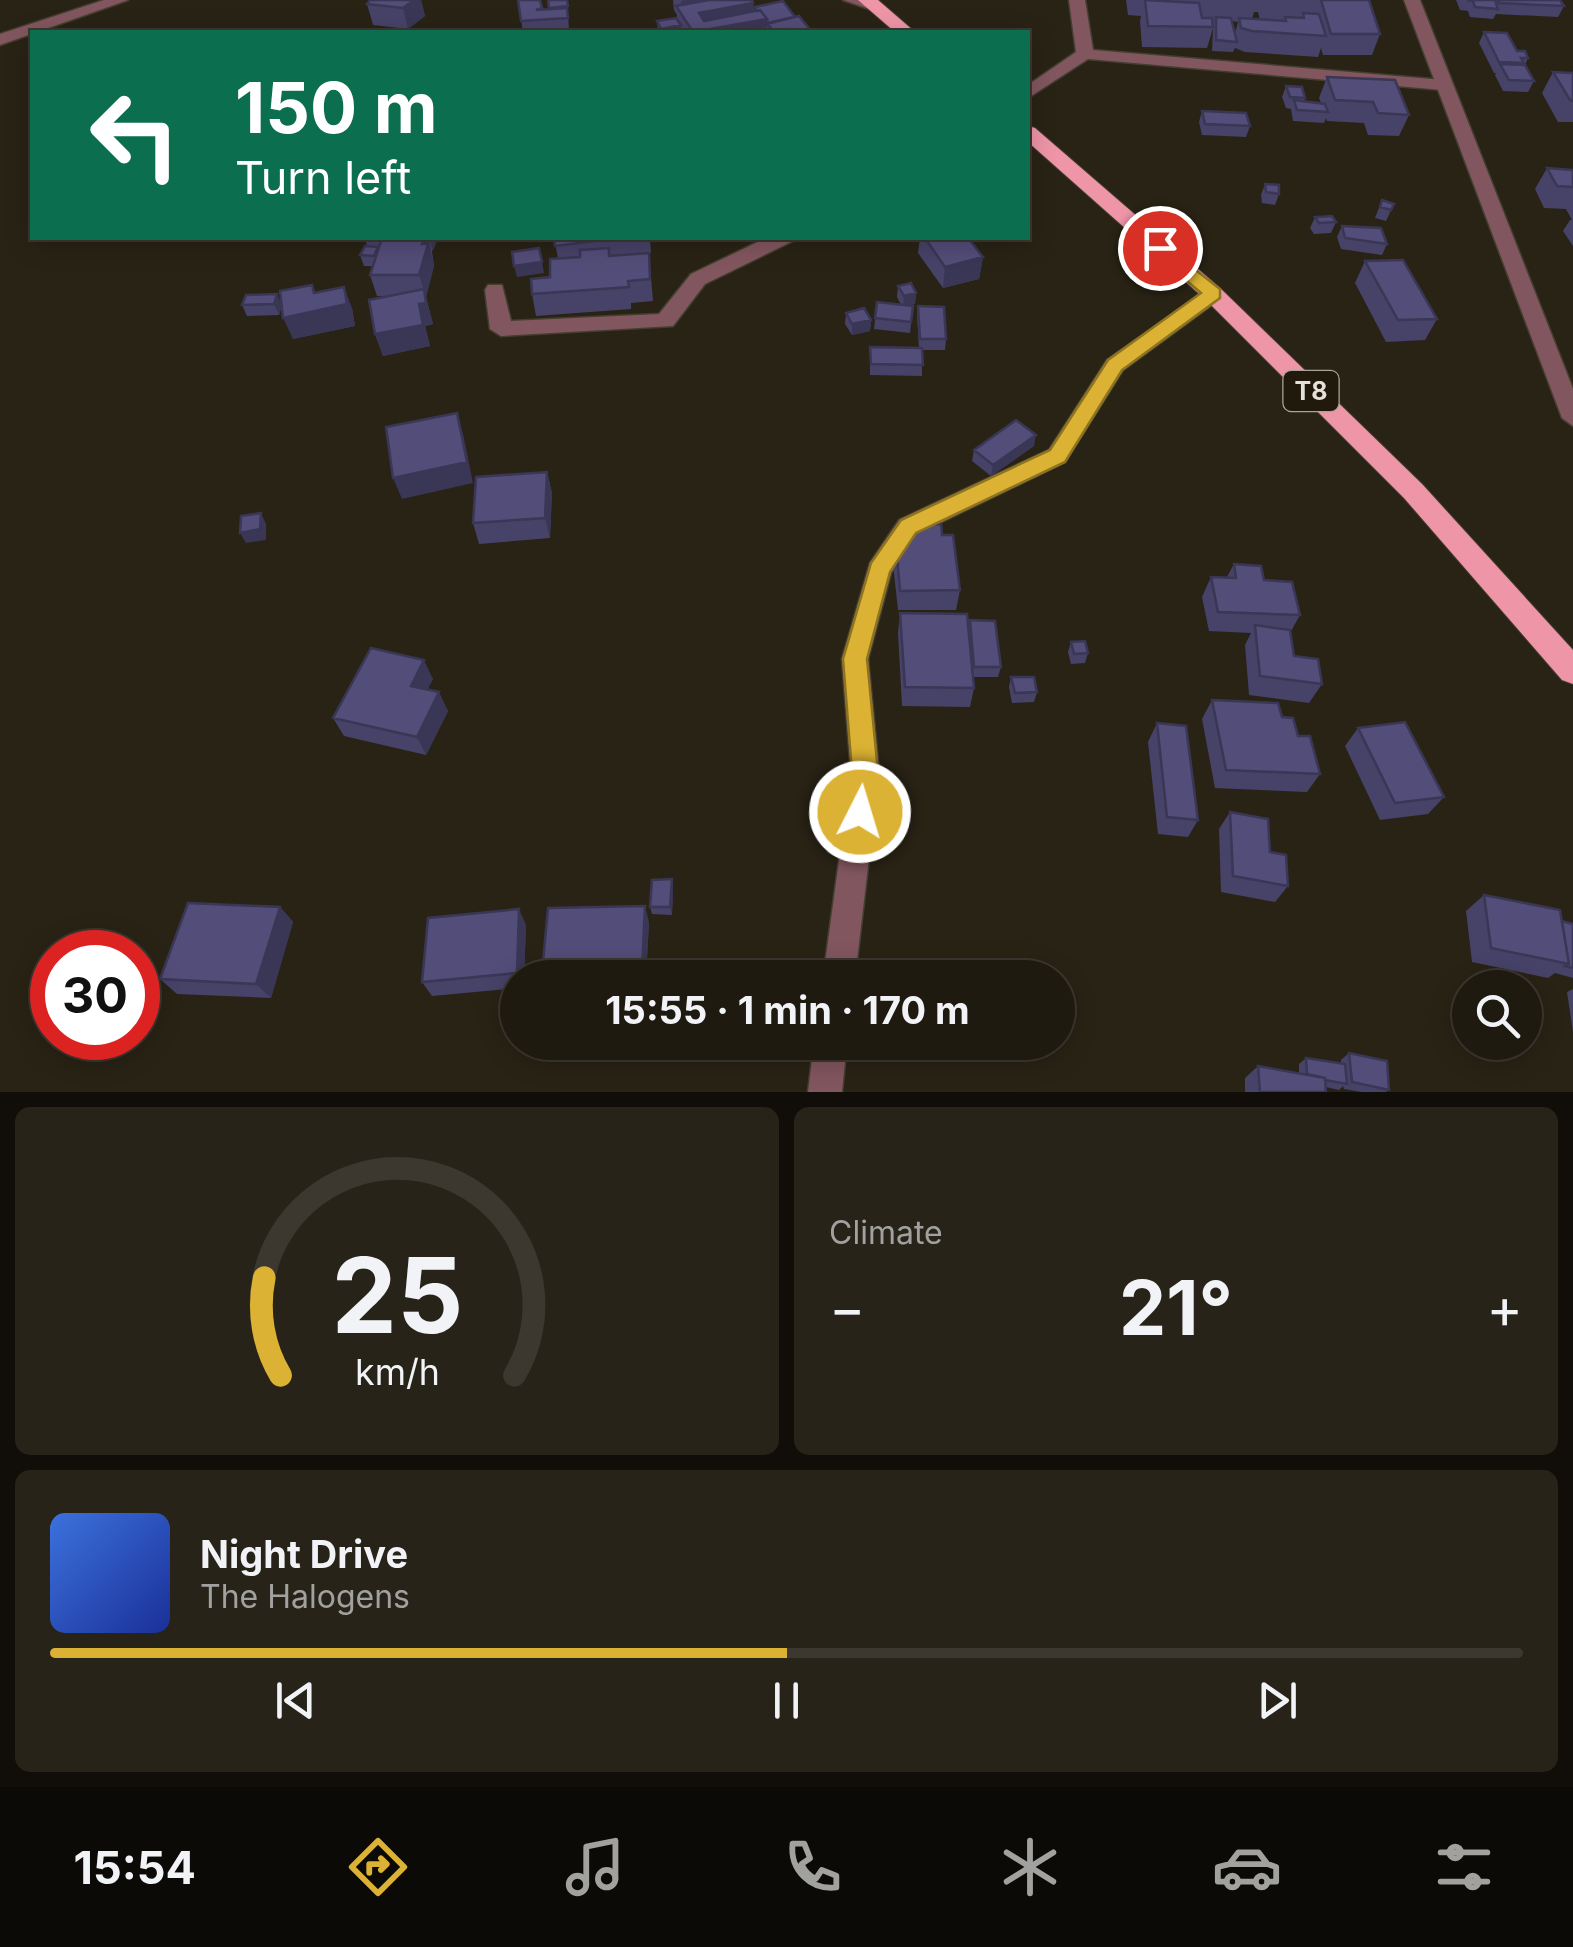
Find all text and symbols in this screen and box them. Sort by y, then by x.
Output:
text: 150 m [235,65,438,150]
icon: left [70,70,200,200]
text: Turn left [235,150,411,205]
pin [1118,206,1203,291]
icon: arrive [1133,221,1188,276]
road number: T8 [1284,371,1338,411]
position arrow [808,760,912,864]
speed limit sign: 30 [30,930,160,1060]
map controls [1452,970,1542,1060]
button: search [1452,970,1542,1060]
text: 15:55 · 1 min · 170 m [605,987,970,1033]
text: Climate [829,1213,943,1252]
text: 25 [331,1232,463,1358]
text: 21° [1119,1262,1233,1353]
text: − [829,1275,865,1341]
text: + [1487,1275,1523,1341]
text: km/h [355,1350,439,1394]
text: Night Drive [200,1531,408,1577]
text: The Halogens [200,1577,410,1616]
icon: previous [268,1673,323,1728]
icon: pause [759,1673,814,1728]
icon: next [1250,1673,1305,1728]
icon: directions [343,1832,413,1902]
icon: music [560,1832,630,1902]
icon: phone [778,1832,848,1902]
icon: climate [995,1832,1065,1902]
icon: car [1212,1832,1282,1902]
icon: filters [1429,1832,1499,1902]
text: 15:54 [74,1840,196,1895]

